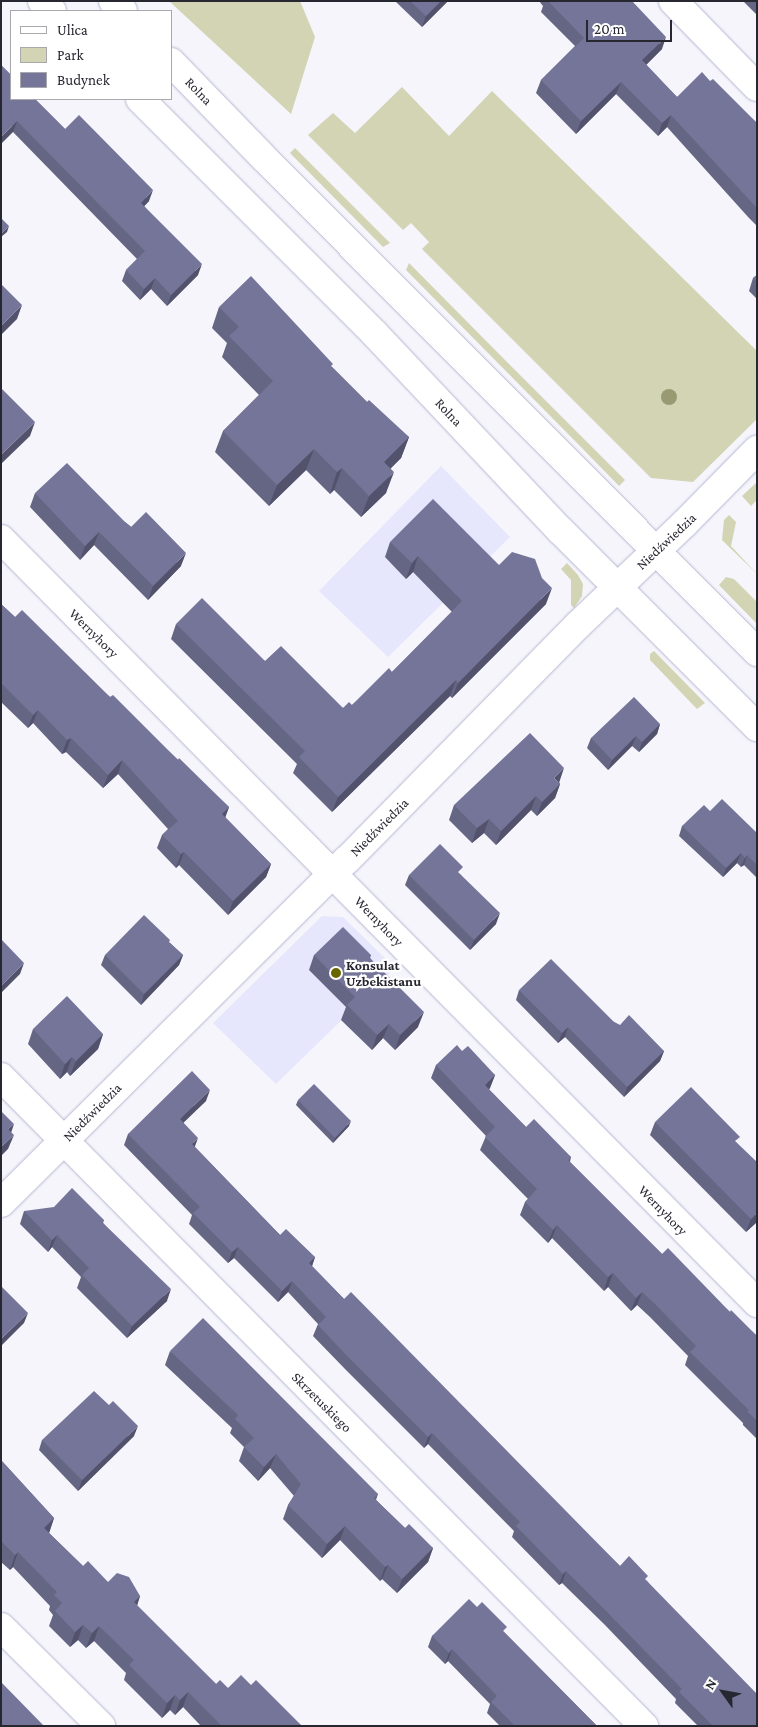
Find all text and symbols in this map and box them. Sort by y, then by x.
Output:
legend [10,10,172,100]
scale bar [588,10,674,42]
text: 20 m [594,21,625,37]
text: Ulica [57,22,88,38]
text: Park [57,47,84,63]
text: Budynek [57,72,110,88]
street label: Rolna [182,74,216,108]
street label: Rolna [432,394,466,430]
street label: Niedźwiedzia [633,509,699,573]
street label: Wernyhory [66,605,122,661]
street label: Niedźwiedzia [346,794,412,860]
street label: Wernyhory [351,892,407,950]
place label: Konsulat Uzbekistanu [346,957,421,990]
marker: Konsulat Uzbekistanu [330,967,342,979]
street label: Niedźwiedzia [59,1079,125,1145]
street label: Wernyhory [635,1181,691,1239]
street label: Skrzetuskiego [289,1369,355,1435]
north arrow [698,1667,748,1717]
text: N [701,1676,720,1692]

